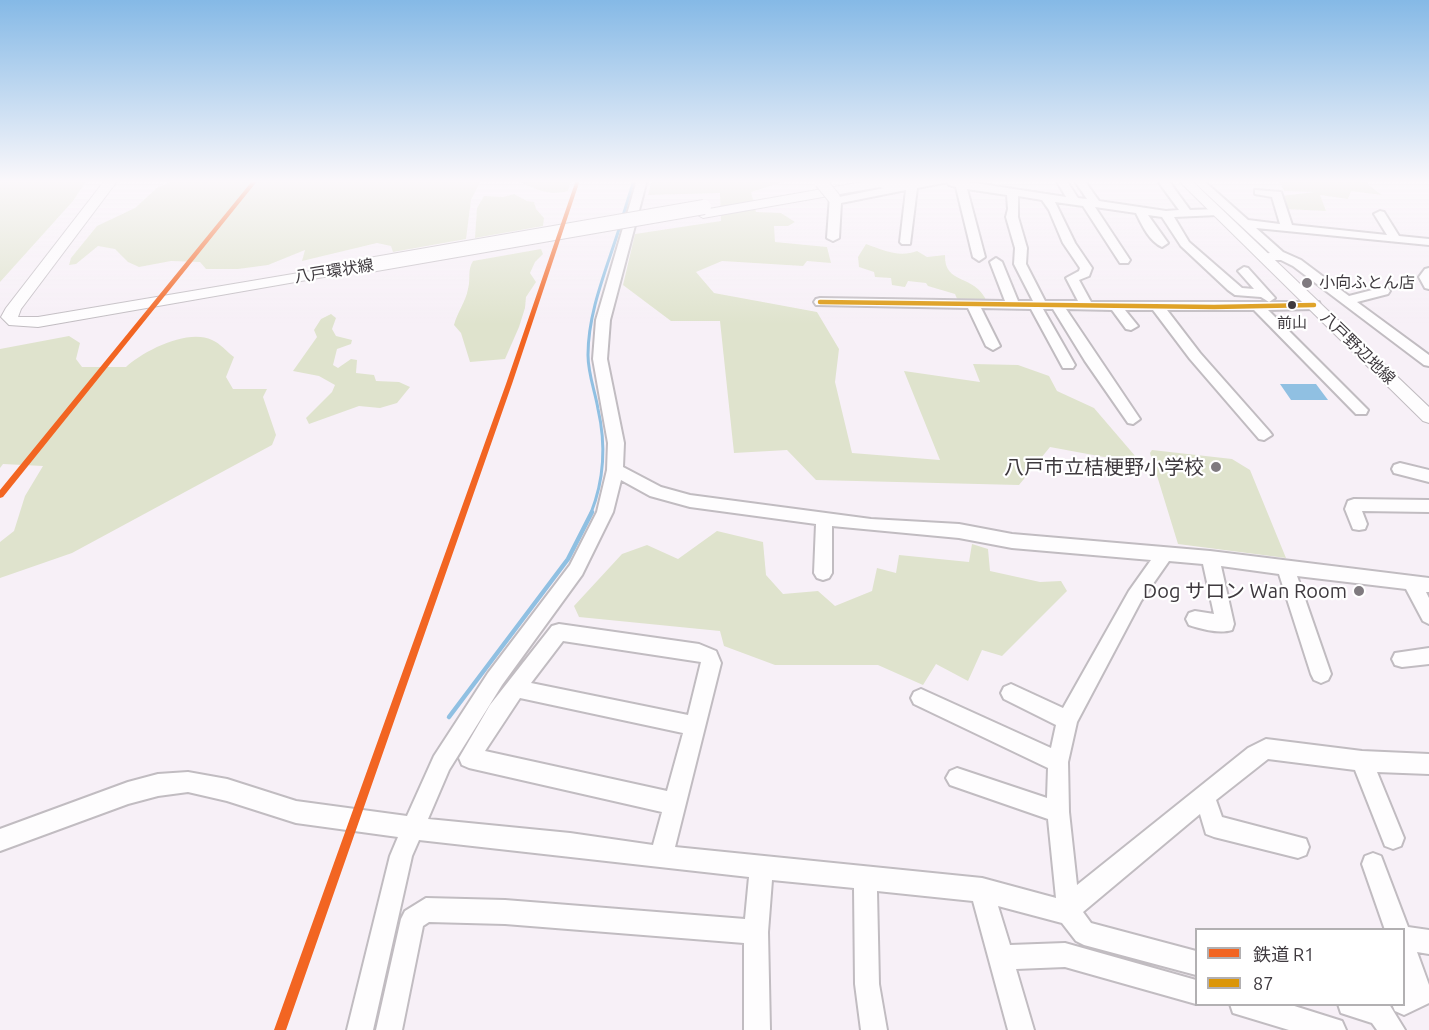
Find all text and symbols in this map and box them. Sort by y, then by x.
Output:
street label: 八戸環状線 [293,255,375,287]
place label: 小向ふとん店 [1319,273,1415,293]
marker: 小向ふとん店 [1300,276,1314,290]
marker: 前山 [1286,299,1298,311]
street label: 八戸野辺地線 [1317,308,1399,388]
place label: 前山 [1277,314,1307,332]
place label: 八戸市立桔梗野小学校 [1004,455,1204,479]
marker: 八戸市立桔梗野小学校 [1209,460,1223,474]
place label: Dog サロン Wan Room [1143,579,1347,603]
marker: Dog サロン Wan Room [1352,584,1366,598]
legend [1195,928,1405,1006]
text: 鉄道 R1 [1253,944,1315,964]
text: 87 [1253,973,1273,993]

